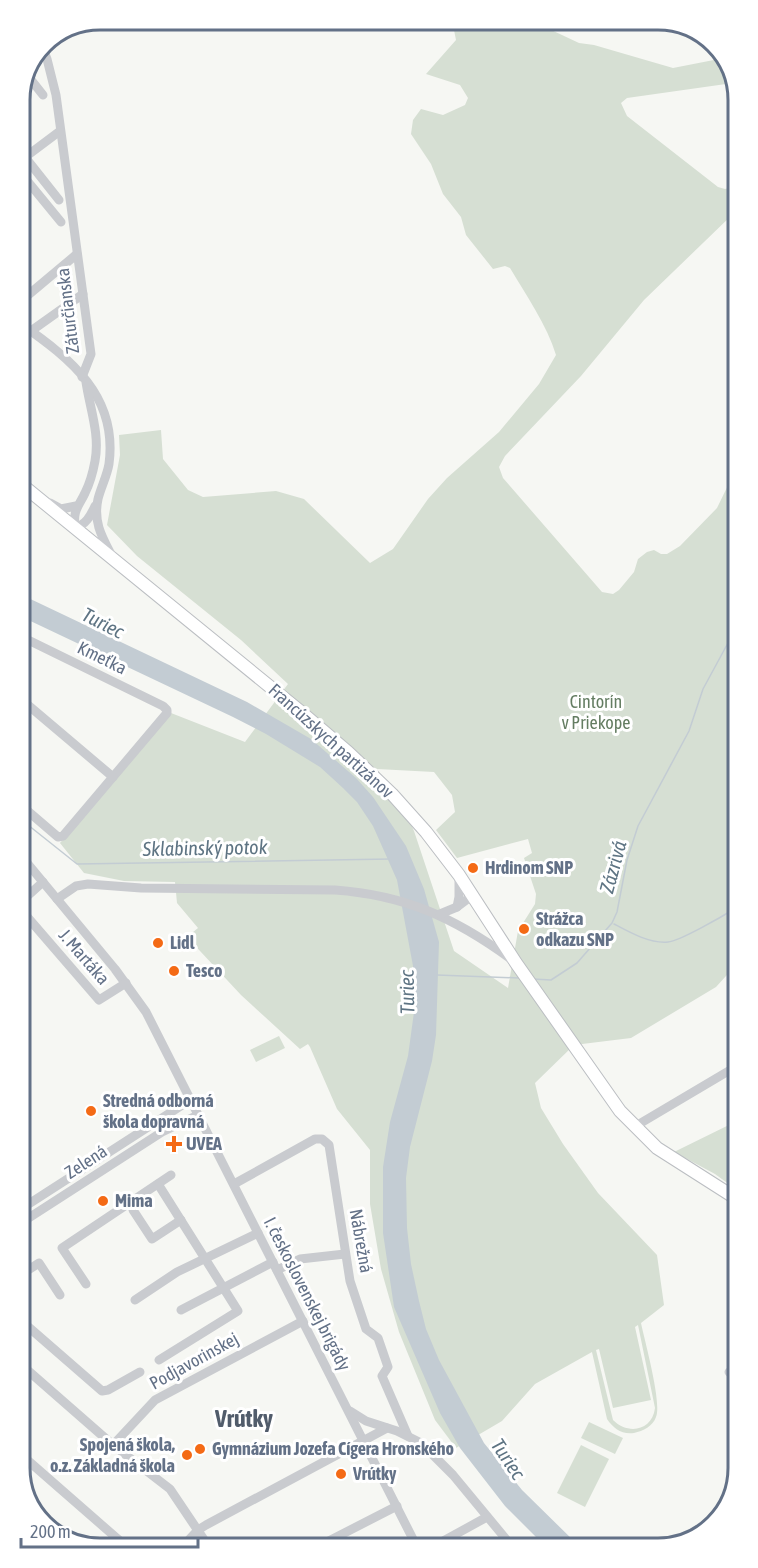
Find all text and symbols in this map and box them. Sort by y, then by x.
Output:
street label: Záturčianska [52,267,83,355]
water label: Turiec [78,602,129,643]
street label: Kmeťka [74,637,130,678]
street label: Francúzskych partizánov [265,679,398,802]
park label: Cintorín v Priekope [561,691,631,733]
water label: Sklabinský potok [141,835,268,860]
water label: Zázrivá [595,838,631,896]
place label: Hrdinom SNP [485,857,573,878]
marker: Hrdinom SNP [466,861,480,875]
place label: Strážca odkazu SNP [536,908,614,950]
marker: Strážca odkazu SNP [517,922,531,936]
street label: J. Martáka [55,925,114,989]
place label: Lidl [170,932,195,953]
marker: Lidl [151,936,165,950]
place label: Tesco [186,960,222,981]
marker: Tesco [167,964,181,978]
water label: Turiec [395,969,418,1014]
place label: Stredná odborná škola dopravná [103,1090,214,1132]
marker: Stredná odborná škola dopravná [84,1104,98,1118]
place label: UVEA [186,1133,222,1154]
marker: UVEA [167,1137,181,1151]
street label: Zelená [61,1140,111,1183]
place label: Mima [115,1190,153,1211]
marker: Mima [96,1194,110,1208]
street label: Nábrežná [346,1207,377,1275]
street label: I. československej brigády [260,1214,355,1374]
street label: Podjavorinskej [146,1328,242,1394]
district label: Vrútky [214,1405,273,1432]
place label: Spojená škola, o.z. Základná škola [50,1434,175,1476]
water label: Turiec [487,1434,531,1484]
place label: Gymnázium Jozefa Cígera Hronského [212,1438,454,1459]
marker: Gymnázium Jozefa Cígera Hronského [193,1442,207,1456]
marker: Spojená škola, o.z. Základná škola [180,1448,194,1462]
place label: Vrútky [352,1463,397,1484]
marker: Vrútky [334,1467,348,1481]
scale bar [21,1511,198,1549]
text: 200 m [30,1521,71,1542]

